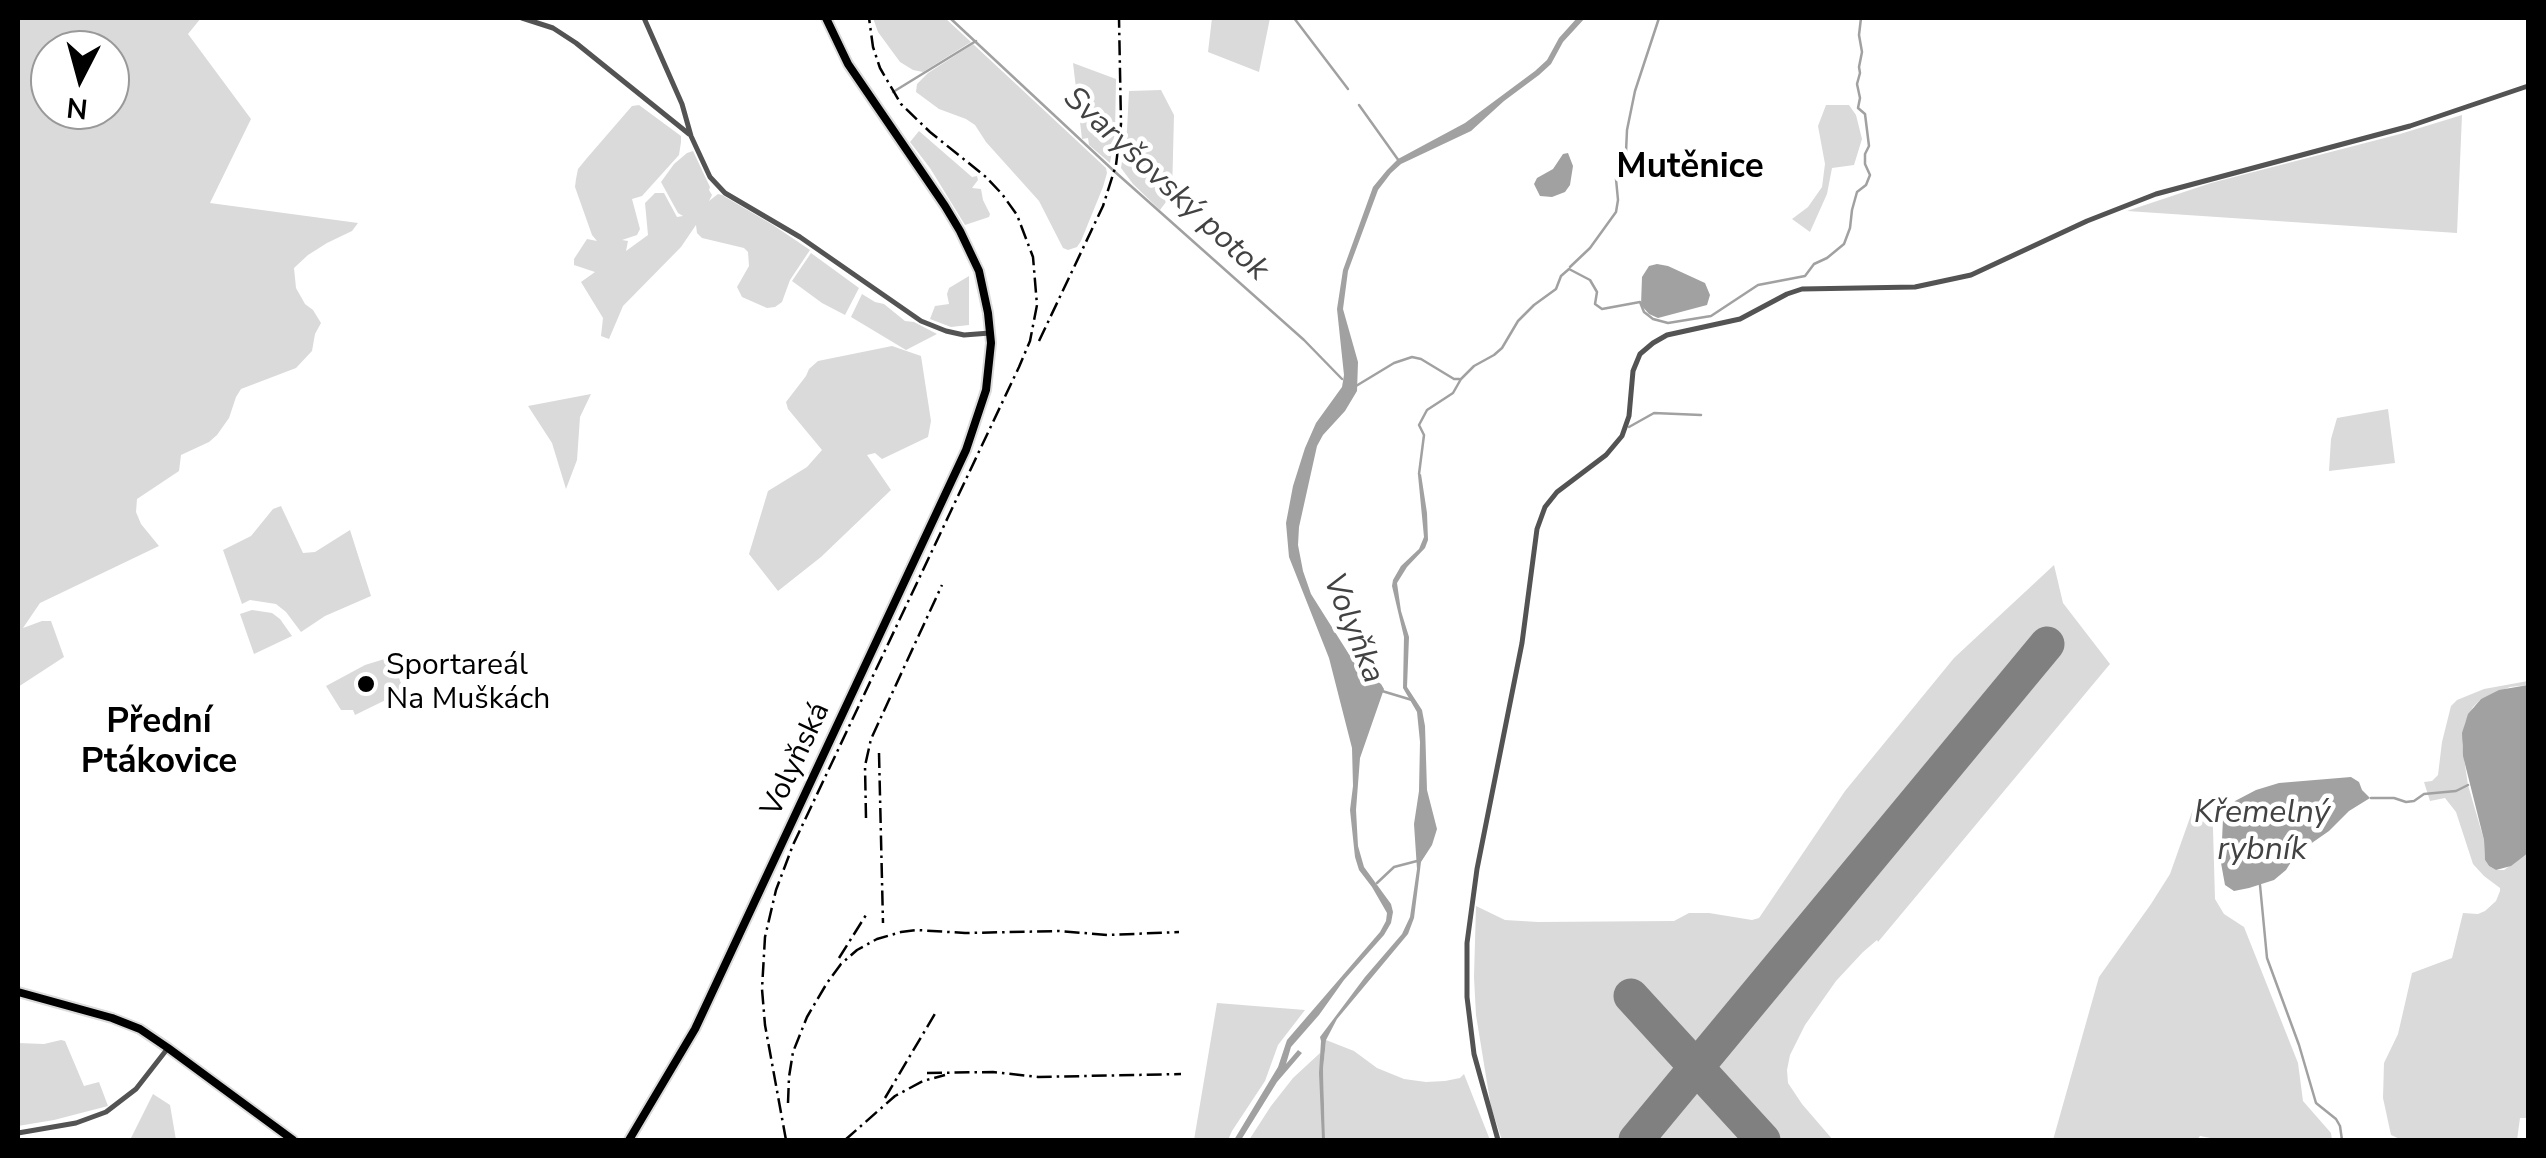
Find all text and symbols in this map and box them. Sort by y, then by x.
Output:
north arrow [30,30,130,130]
water label: Svaryšovský potok [1054,80,1276,290]
text: N [65,88,89,128]
district label: Mutěnice [1616,148,1764,190]
water label: Volyňka [1313,569,1391,689]
place label: Sportareál Na Muškách [386,649,550,720]
marker: Sportareál Na Muškách [355,673,377,695]
street label: Volyňská [755,697,839,823]
district label: Přední Ptákovice [81,703,237,785]
water label: Křemelný rybník [2194,795,2330,870]

